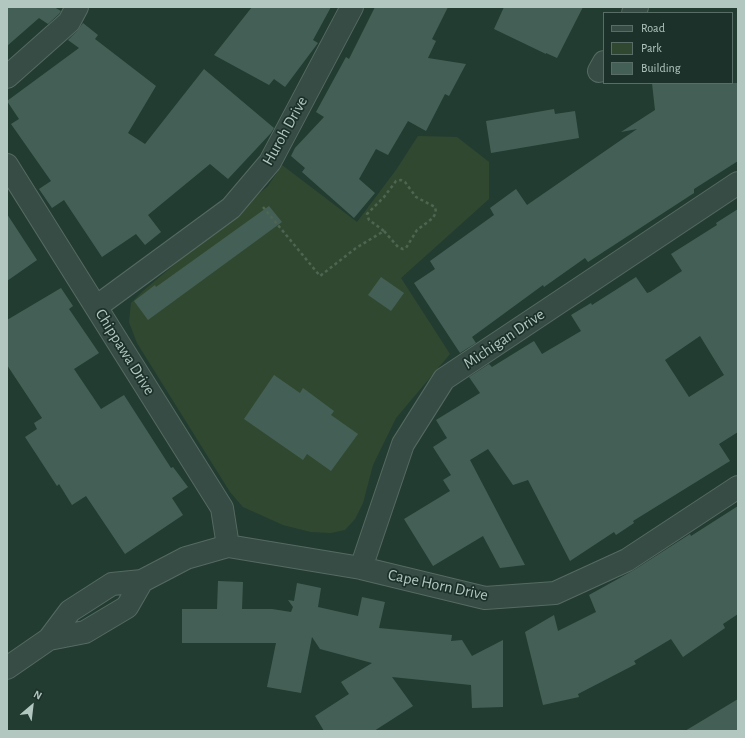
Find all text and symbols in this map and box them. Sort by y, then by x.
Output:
legend [603,12,733,84]
text: Road [641,22,665,34]
text: Park [641,42,662,54]
text: Building [641,62,681,74]
street label: Huroh Drive [258,93,312,169]
street label: Chippawa Drive [91,305,159,399]
street label: Michigan Drive [460,305,548,373]
street label: Cape Horn Drive [386,565,490,605]
north arrow [12,686,52,726]
text: N [32,688,44,702]

